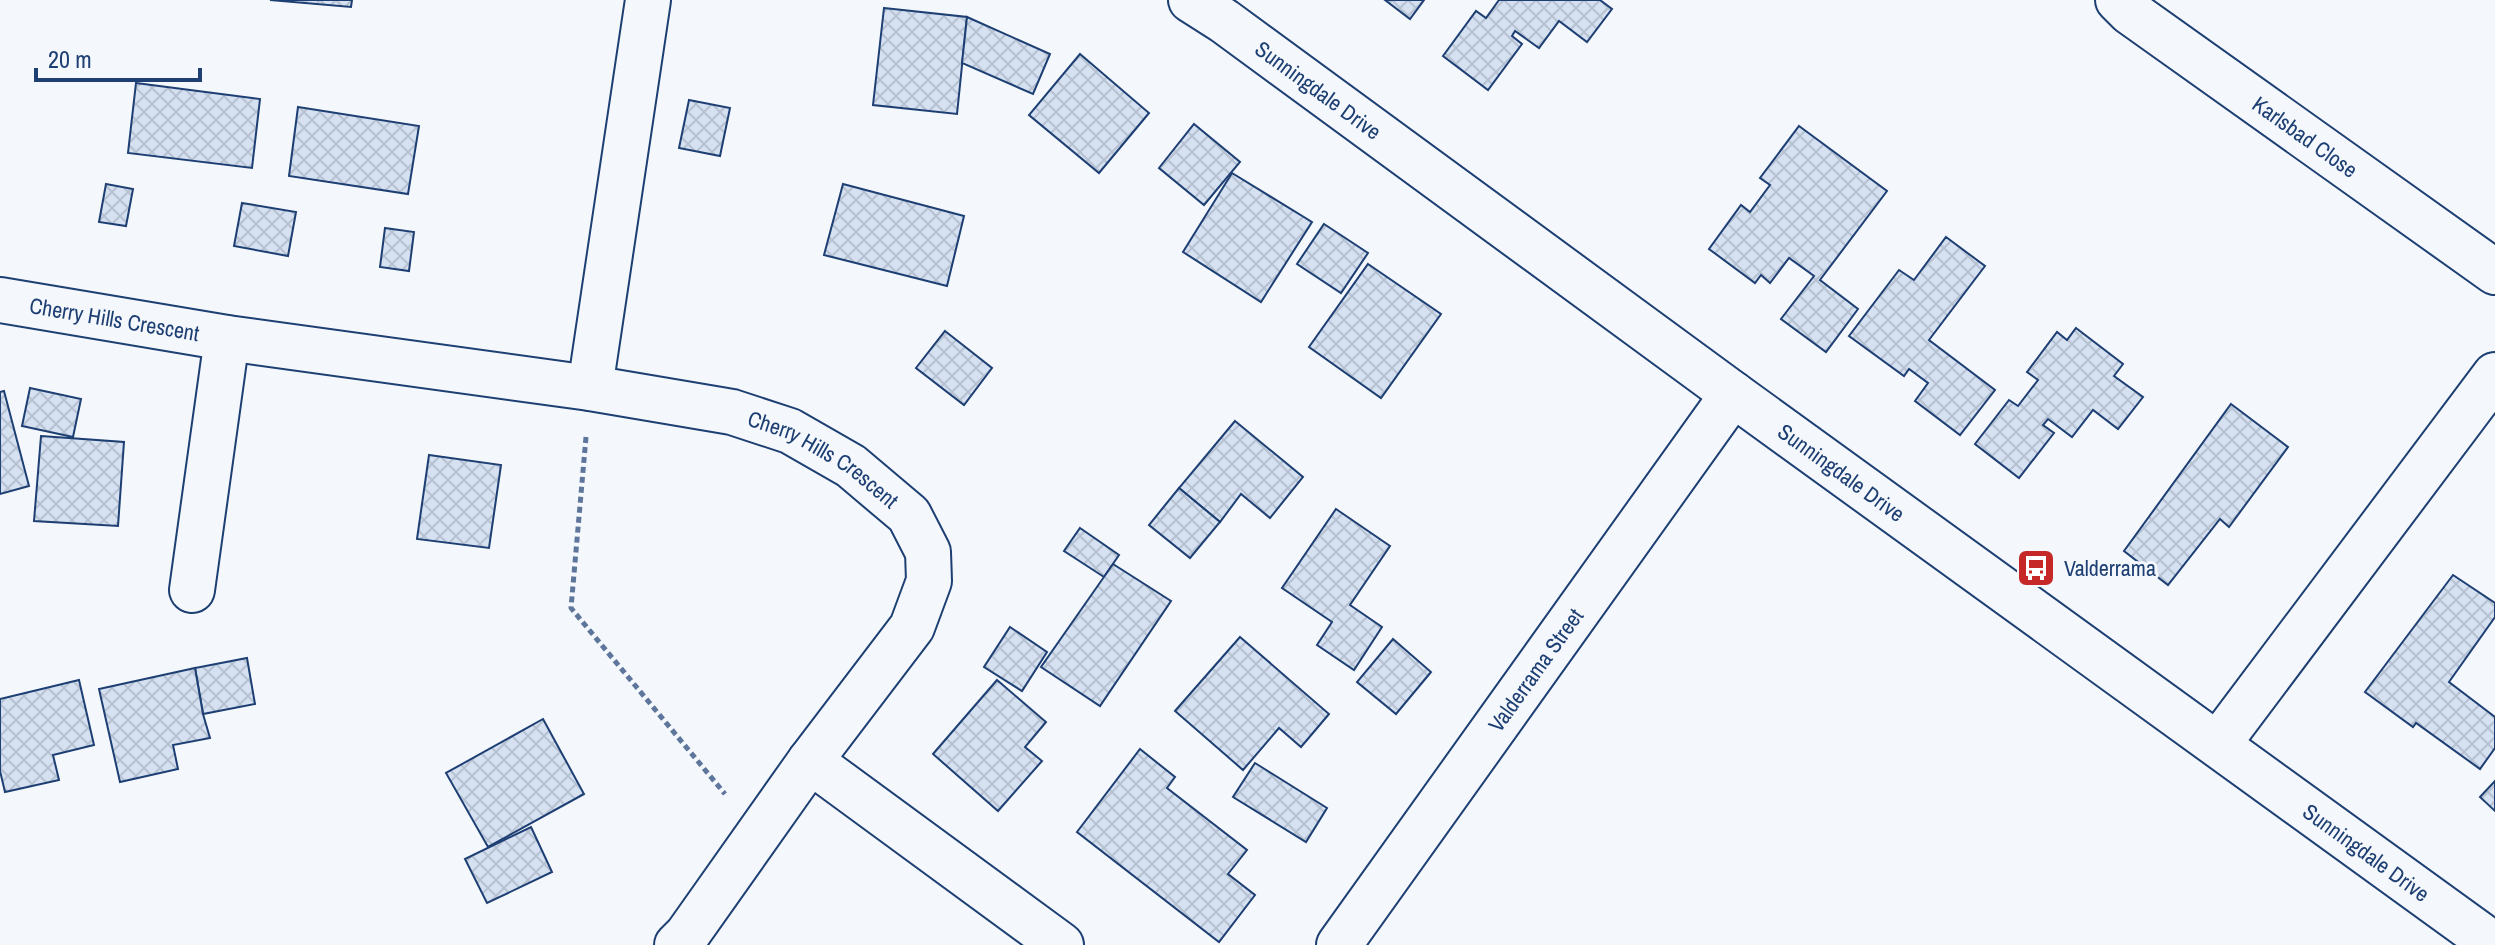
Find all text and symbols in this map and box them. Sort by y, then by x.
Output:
scale bar [36,32,200,82]
street label: Sunningdale Drive [1249,34,1388,146]
text: 20 m [48,43,92,75]
street label: Karlsbad Close [2247,89,2364,185]
street label: Cherry Hills Crescent [27,290,202,348]
street label: Cherry Hills Crescent [744,403,905,515]
street label: Sunningdale Drive [1772,416,1911,529]
bus stop icon: Valderrama [2015,547,2057,589]
place label: Valderrama [2064,553,2156,583]
street label: Valderrama Street [1481,602,1590,738]
street label: Sunningdale Drive [2297,796,2436,909]

